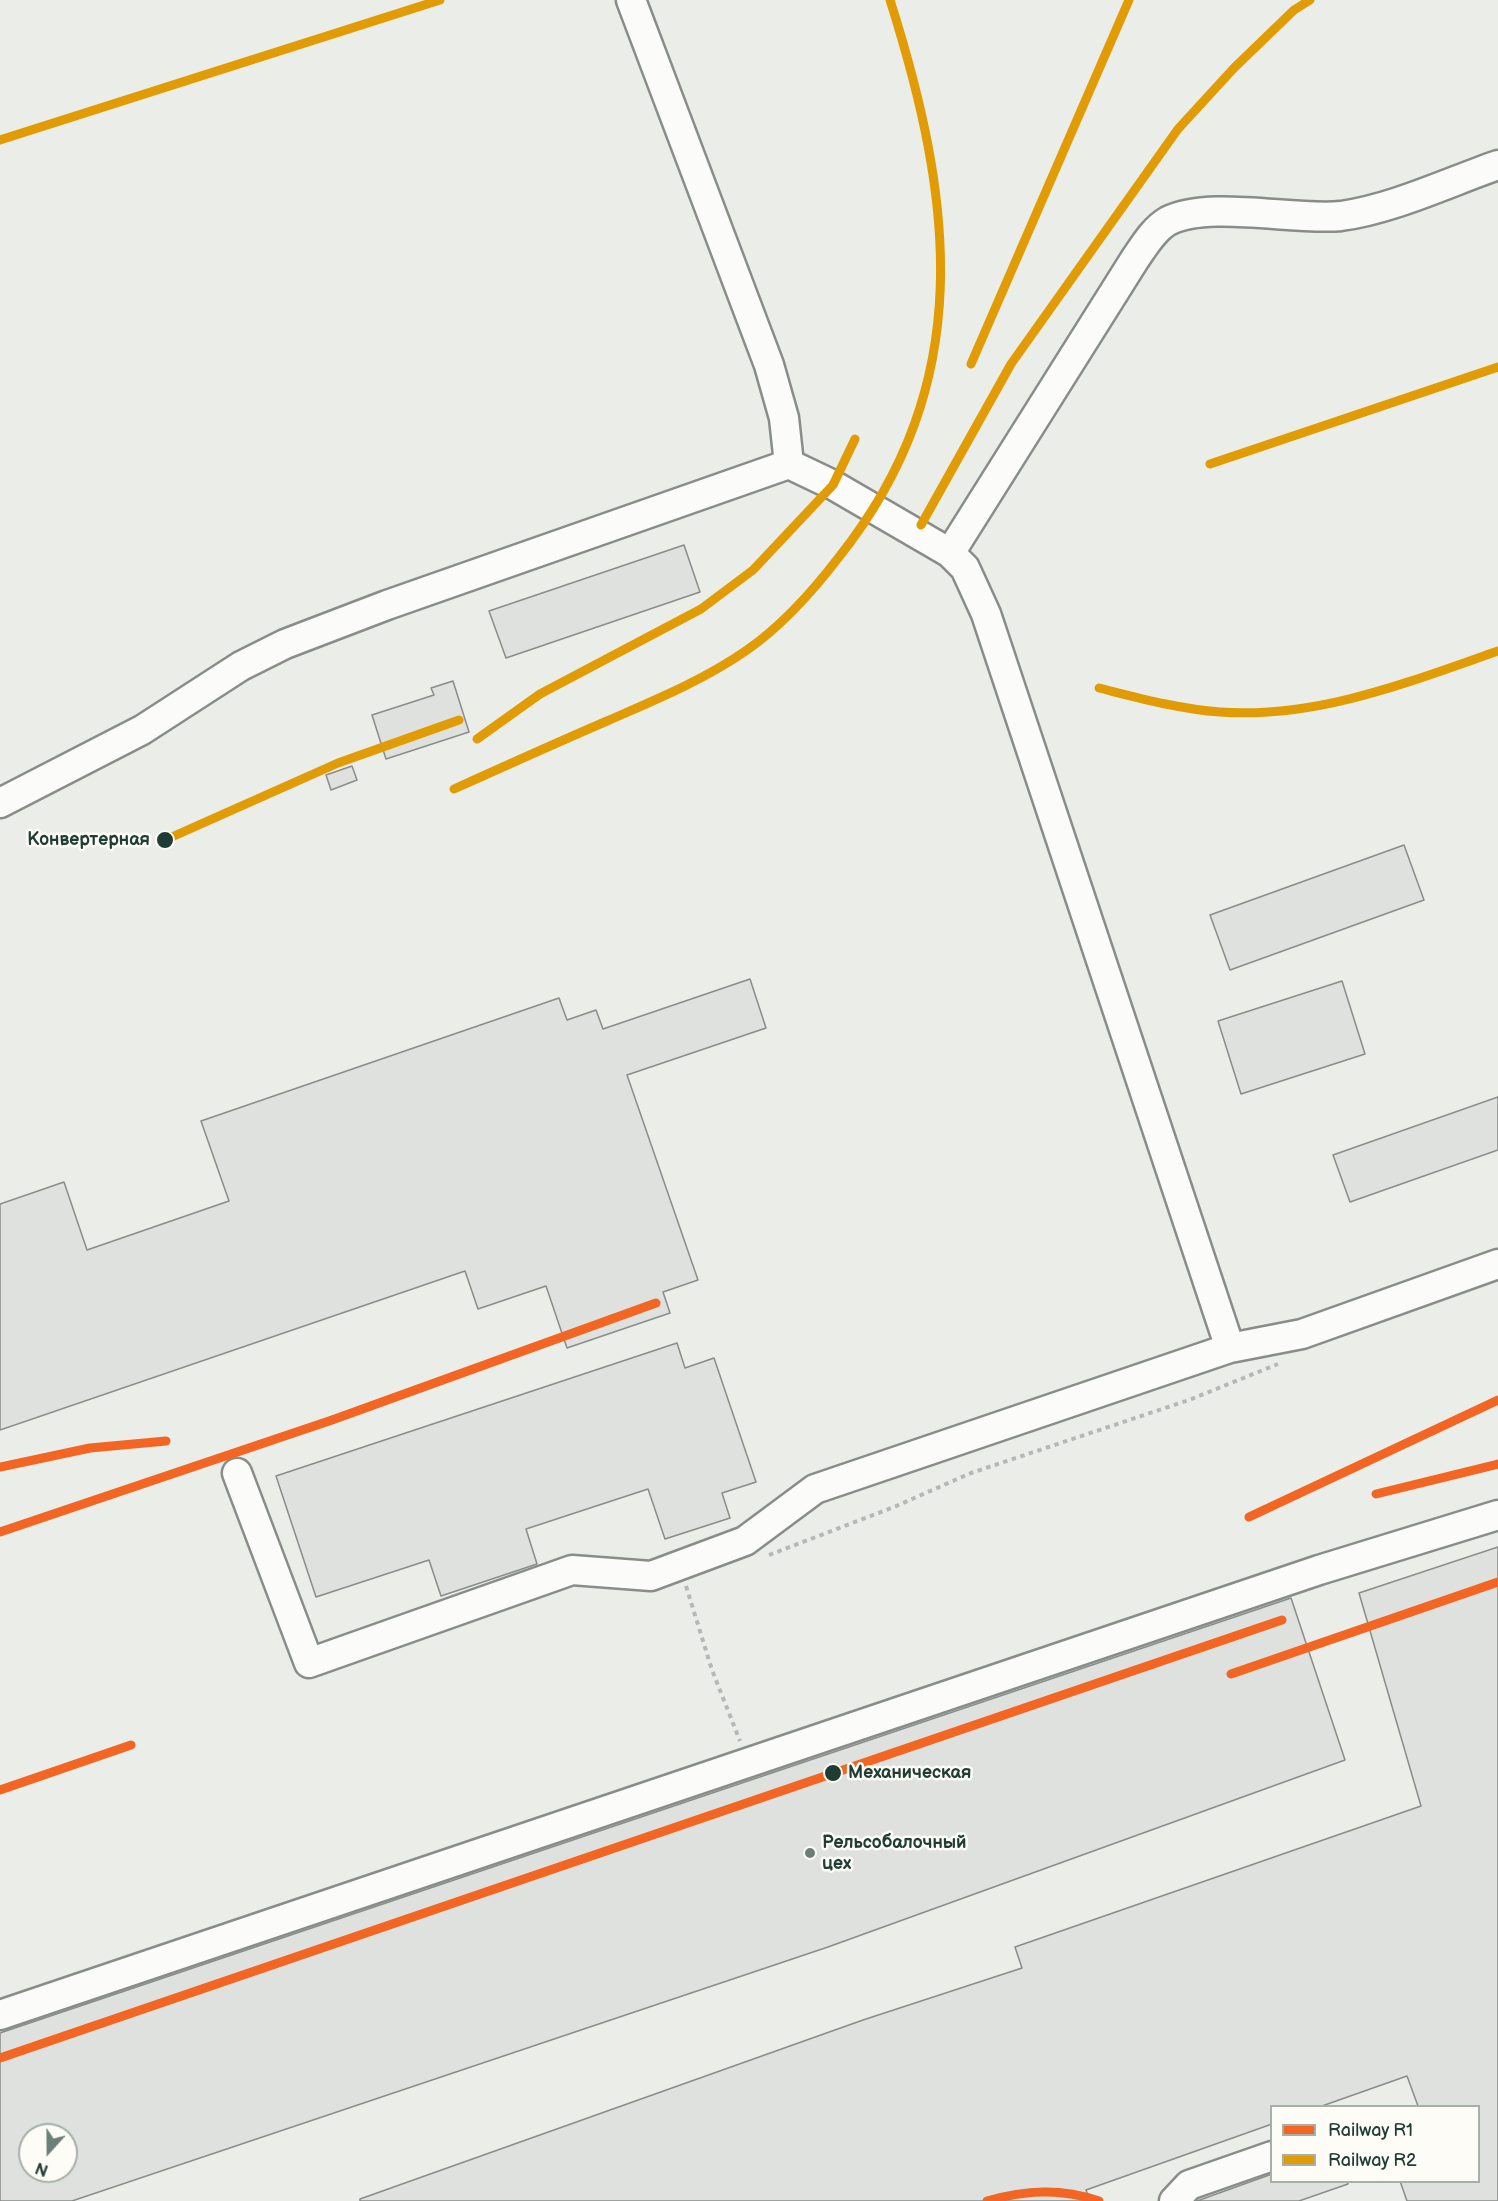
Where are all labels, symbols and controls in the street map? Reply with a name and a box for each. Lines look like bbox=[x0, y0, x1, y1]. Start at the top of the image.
place label: Конвертерная bbox=[27, 829, 150, 851]
marker: Конвертерная bbox=[155, 830, 175, 850]
place label: Механическая bbox=[848, 1762, 971, 1784]
marker: Механическая bbox=[823, 1763, 843, 1783]
place label: Рельсобалочный цех bbox=[822, 1832, 967, 1874]
marker: Рельсобалочный цех bbox=[803, 1846, 817, 1860]
legend bbox=[1270, 2105, 1480, 2183]
text: Railway R1 bbox=[1328, 2120, 1413, 2141]
north arrow bbox=[18, 2123, 78, 2183]
text: Railway R2 bbox=[1328, 2150, 1417, 2171]
text: N bbox=[33, 2157, 51, 2179]

